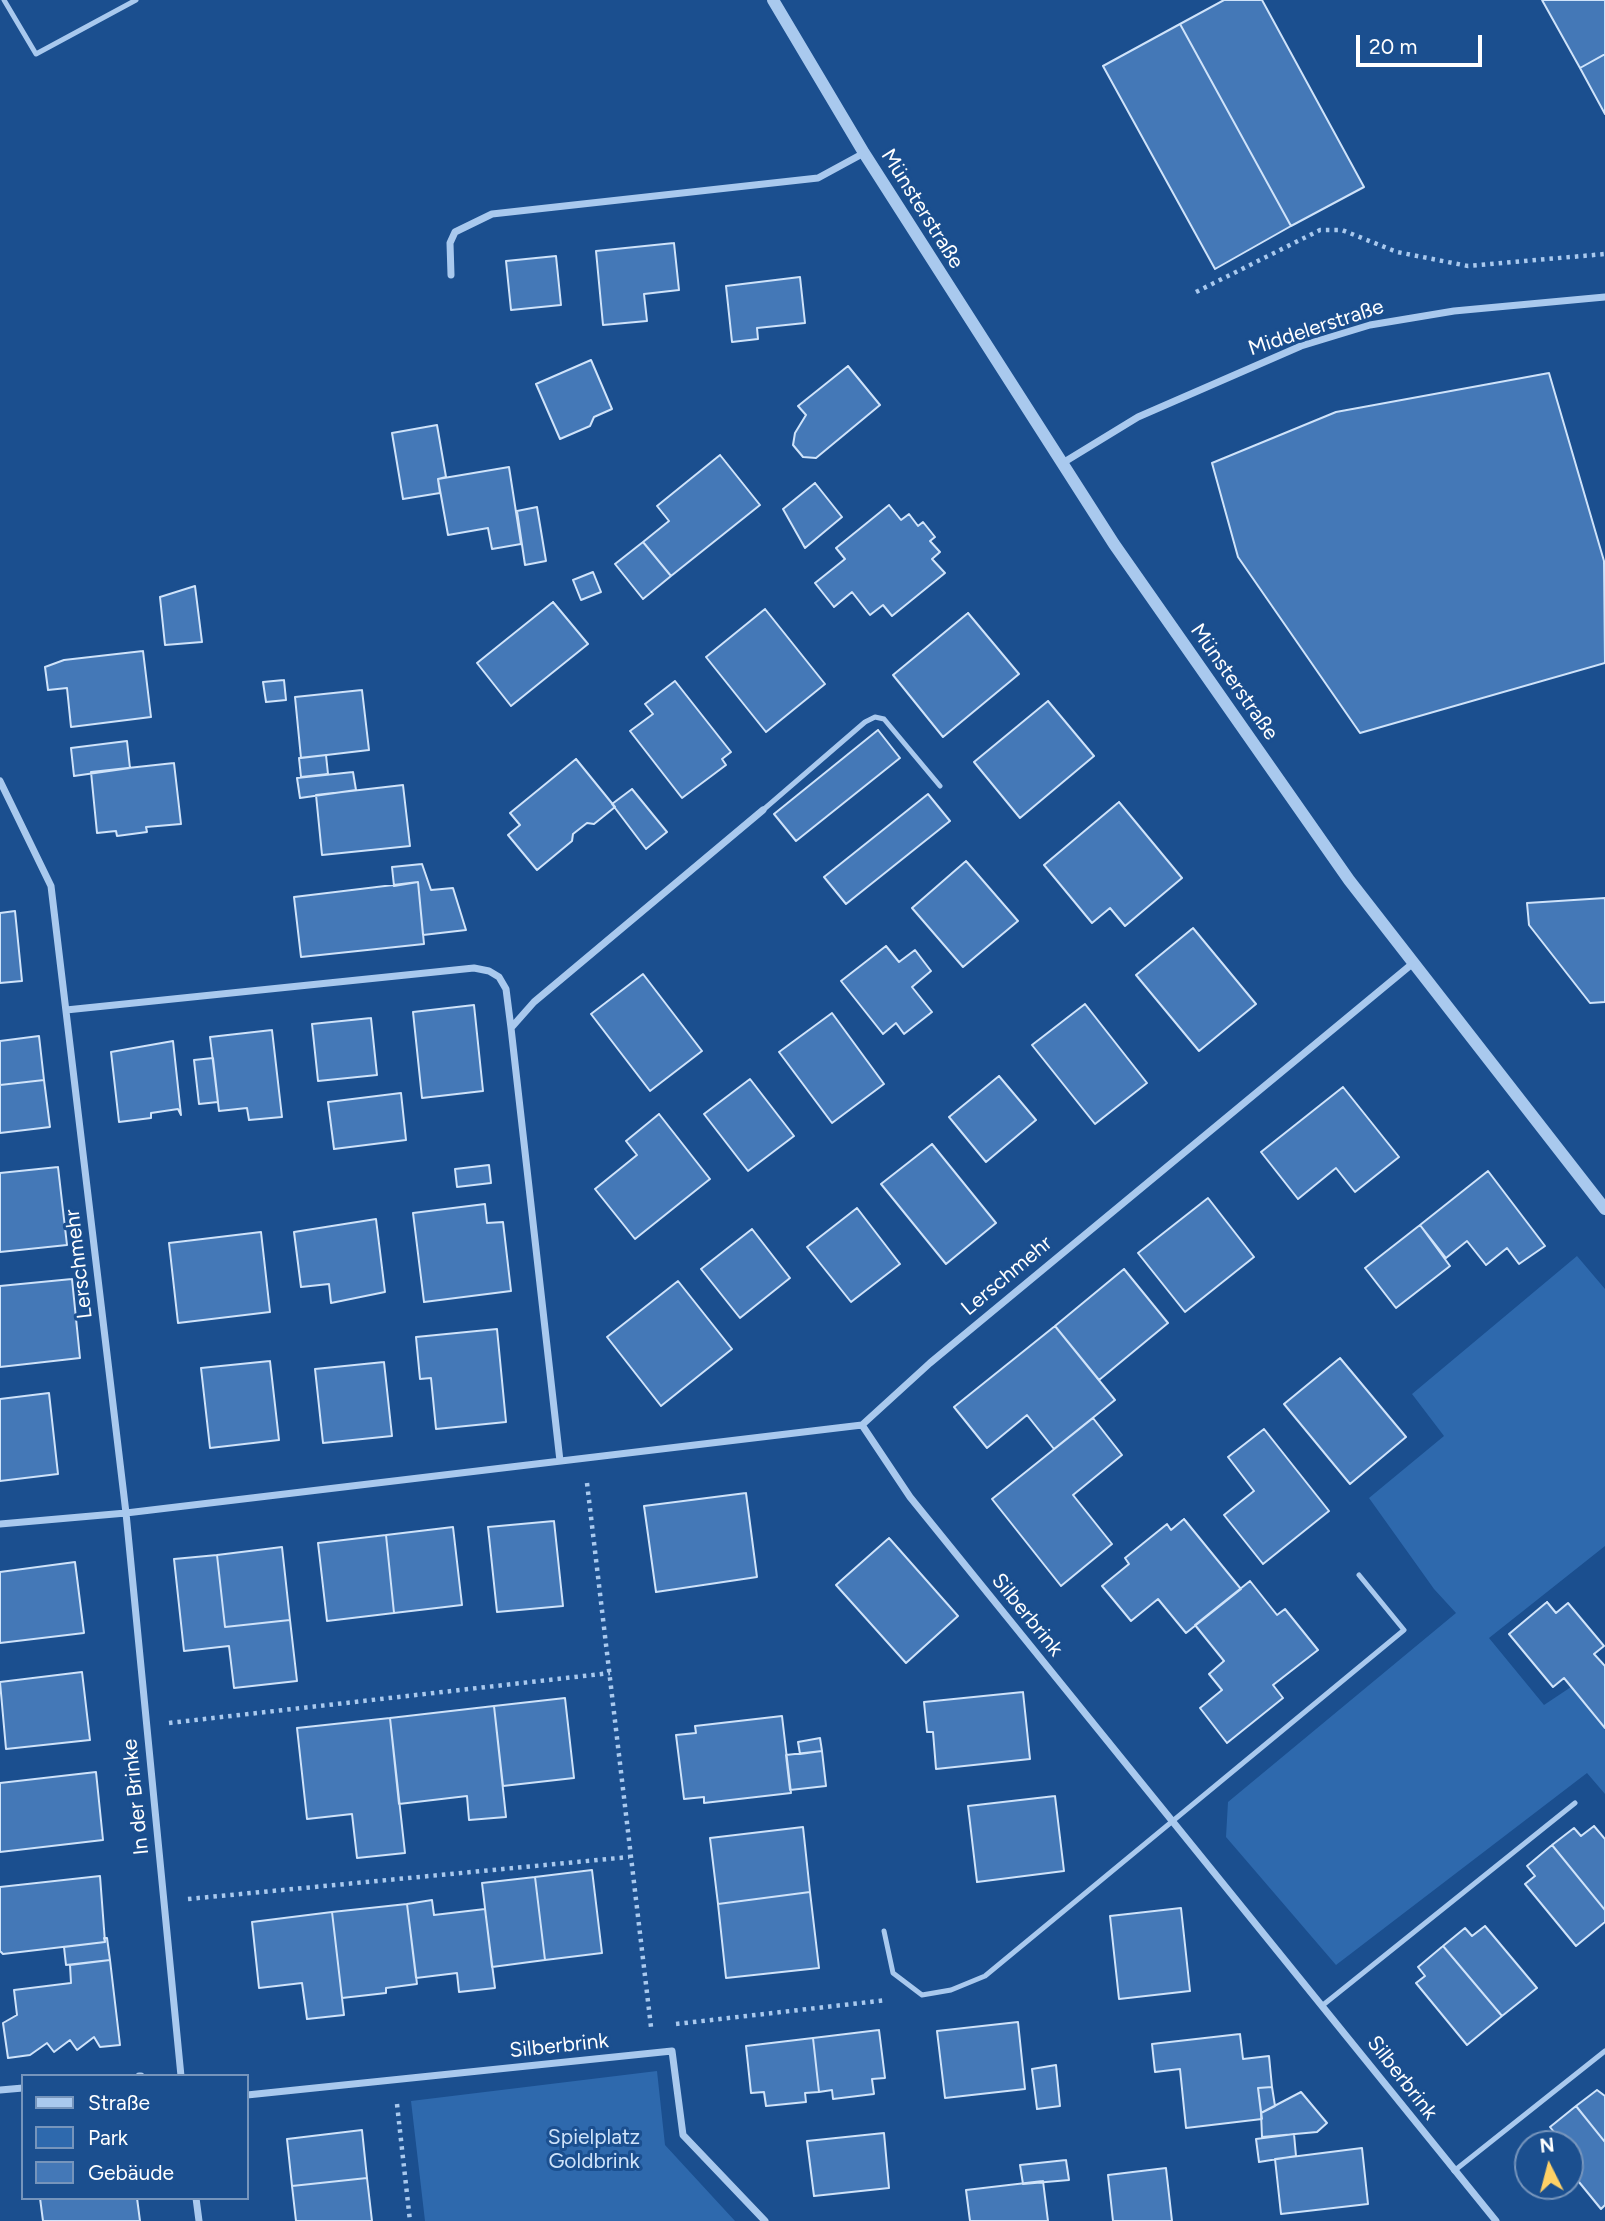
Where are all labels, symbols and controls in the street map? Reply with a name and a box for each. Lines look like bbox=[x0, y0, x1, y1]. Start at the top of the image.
scale bar bbox=[1360, 21, 1486, 65]
text: 20 m bbox=[1369, 34, 1417, 59]
street label: Münsterstraße bbox=[875, 145, 969, 273]
street label: Middelerstraße bbox=[1245, 294, 1387, 362]
street label: Münsterstraße bbox=[1185, 619, 1283, 745]
street label: Lerschmehr bbox=[60, 1208, 98, 1320]
street label: Lerschmehr bbox=[957, 1231, 1057, 1321]
street label: Silberbrink bbox=[986, 1568, 1068, 1662]
street label: In der Brinke bbox=[117, 1738, 155, 1856]
street label: Silberbrink bbox=[508, 2028, 610, 2064]
street label: Silberbrink bbox=[1361, 2031, 1443, 2125]
legend bbox=[21, 2074, 248, 2200]
text: Straße bbox=[88, 2090, 150, 2115]
text: Park bbox=[88, 2125, 128, 2150]
park label: Spielplatz Goldbrink bbox=[548, 2125, 640, 2175]
north arrow bbox=[1514, 2130, 1584, 2200]
text: N bbox=[1538, 2133, 1555, 2158]
text: Gebäude bbox=[88, 2160, 174, 2185]

